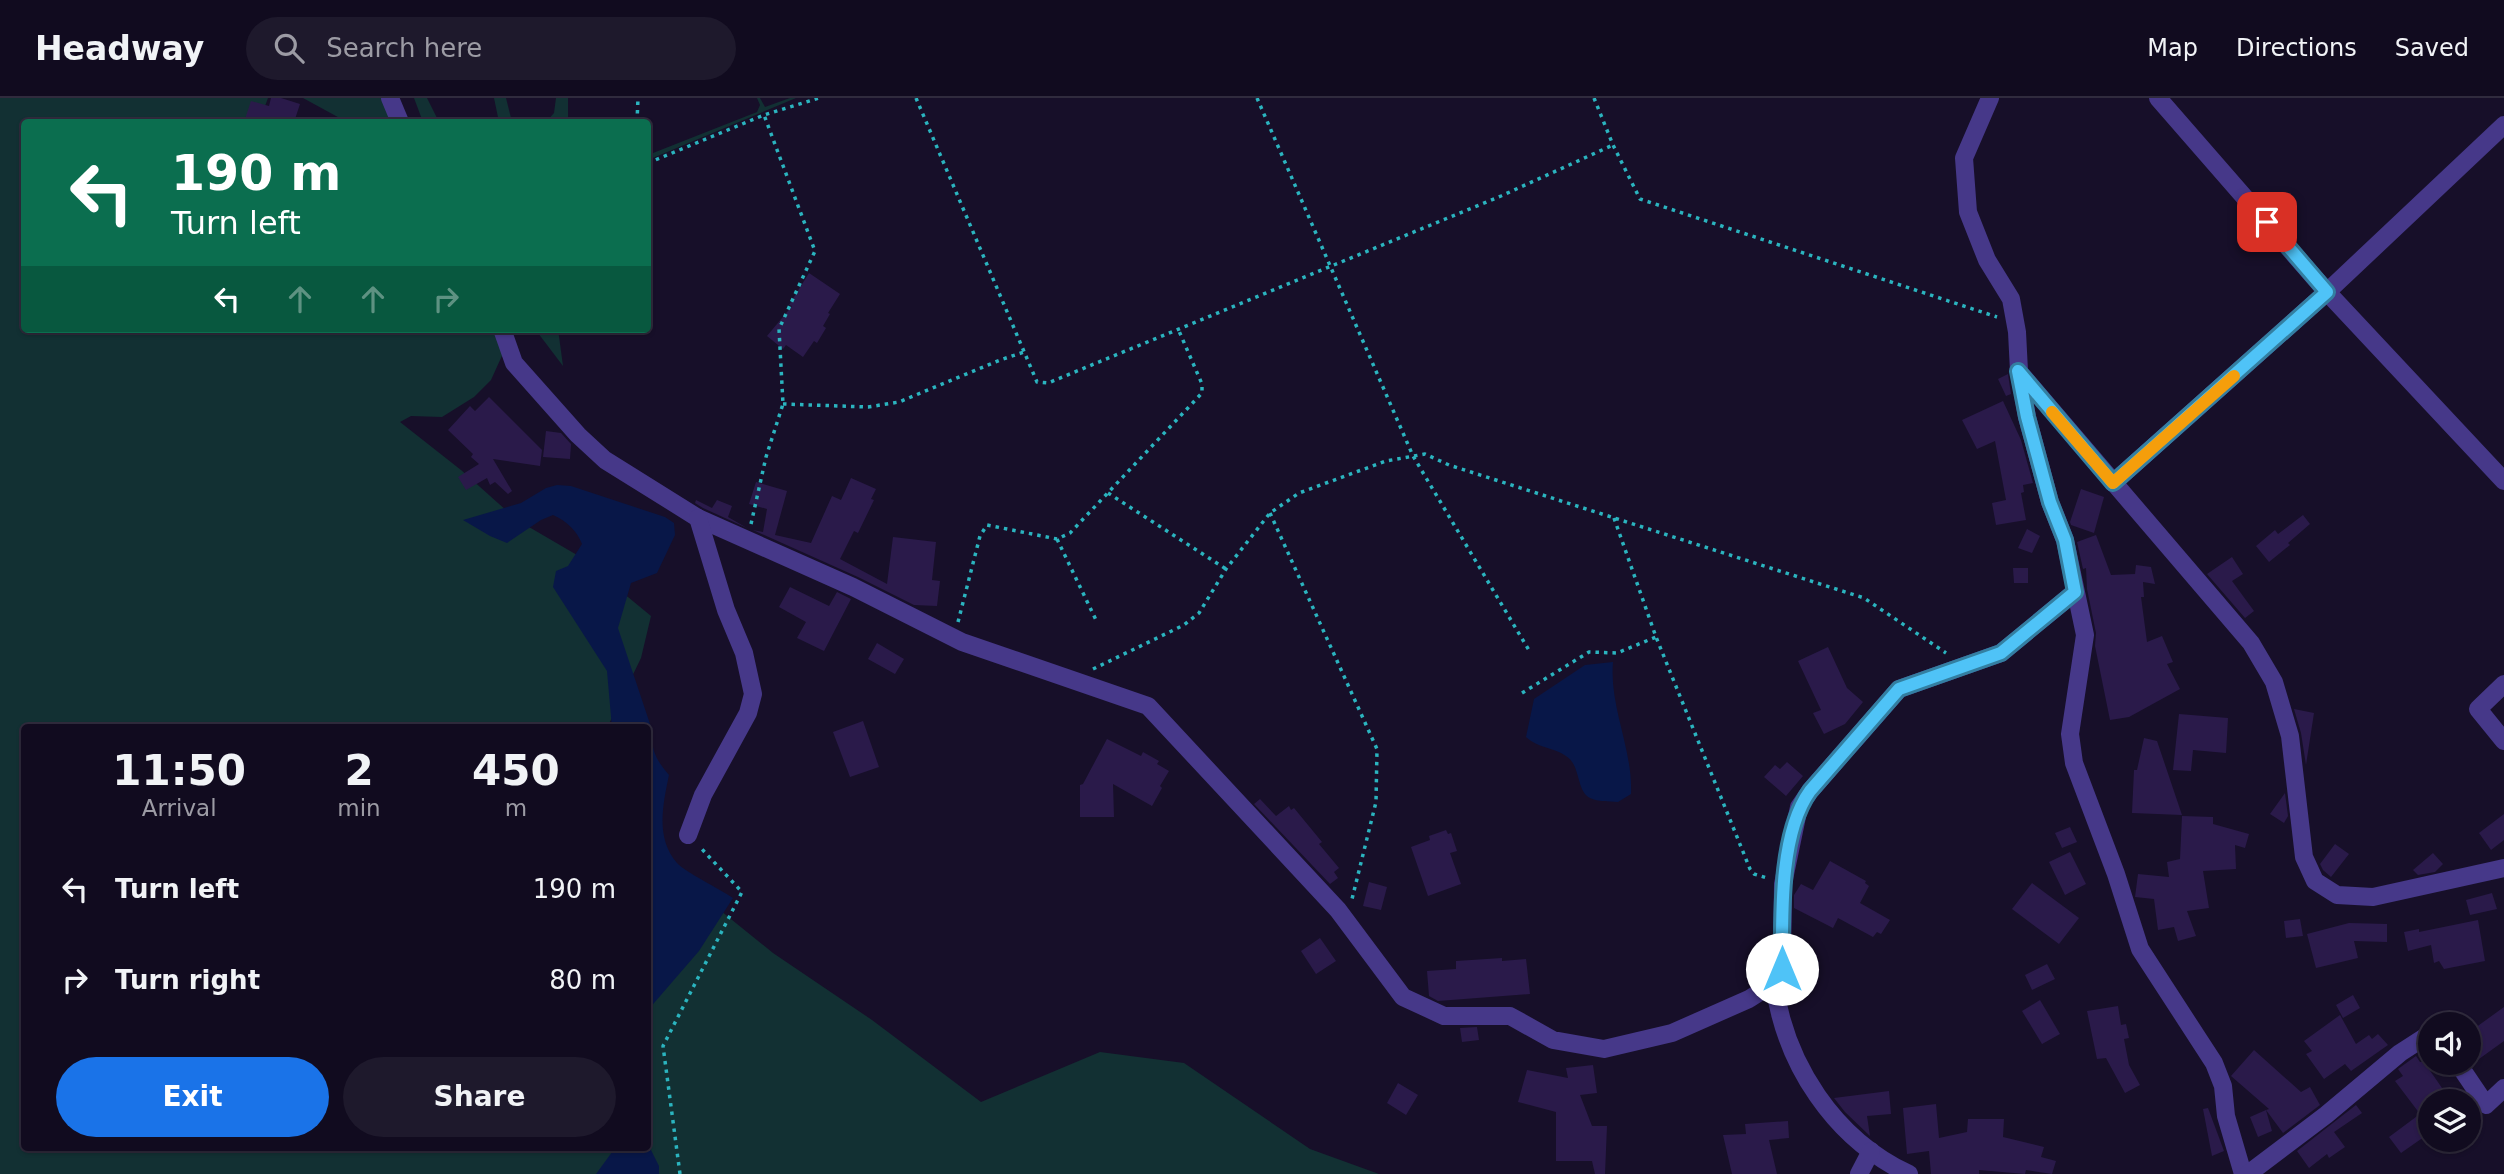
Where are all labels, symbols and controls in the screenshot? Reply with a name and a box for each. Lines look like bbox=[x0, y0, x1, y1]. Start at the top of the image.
search box bbox=[246, 17, 736, 80]
text: Headway bbox=[35, 29, 204, 68]
icon: search bbox=[270, 29, 308, 67]
text: Search here bbox=[326, 33, 482, 63]
text: Map bbox=[2147, 34, 2198, 62]
text: Directions bbox=[2236, 34, 2357, 62]
text: Saved bbox=[2395, 34, 2469, 62]
text: 190 m bbox=[171, 145, 341, 202]
icon: left bbox=[56, 147, 147, 238]
pin bbox=[2237, 192, 2297, 252]
icon: arrive bbox=[2248, 203, 2286, 241]
text: Turn left bbox=[171, 204, 301, 242]
icon: left bbox=[208, 280, 246, 318]
icon: ahead bbox=[281, 280, 319, 318]
icon: ahead bbox=[354, 280, 392, 318]
icon: right bbox=[427, 280, 465, 318]
text: 11:50 bbox=[112, 746, 246, 795]
text: 2 bbox=[344, 746, 374, 795]
text: 450 bbox=[472, 746, 560, 795]
text: Arrival bbox=[142, 795, 217, 821]
text: min bbox=[337, 795, 381, 821]
text: m bbox=[505, 795, 527, 821]
icon: left bbox=[56, 870, 94, 908]
text: Turn left bbox=[115, 874, 239, 904]
text: 190 m bbox=[533, 874, 616, 904]
position arrow bbox=[1745, 932, 1819, 1006]
icon: right bbox=[56, 961, 94, 999]
text: Turn right bbox=[115, 965, 260, 995]
text: 80 m bbox=[549, 965, 616, 995]
map controls bbox=[2418, 1012, 2481, 1152]
button: sound bbox=[2418, 1012, 2481, 1075]
button: Exit bbox=[56, 1057, 329, 1137]
button: Share bbox=[343, 1057, 616, 1137]
button: layers bbox=[2418, 1089, 2481, 1152]

